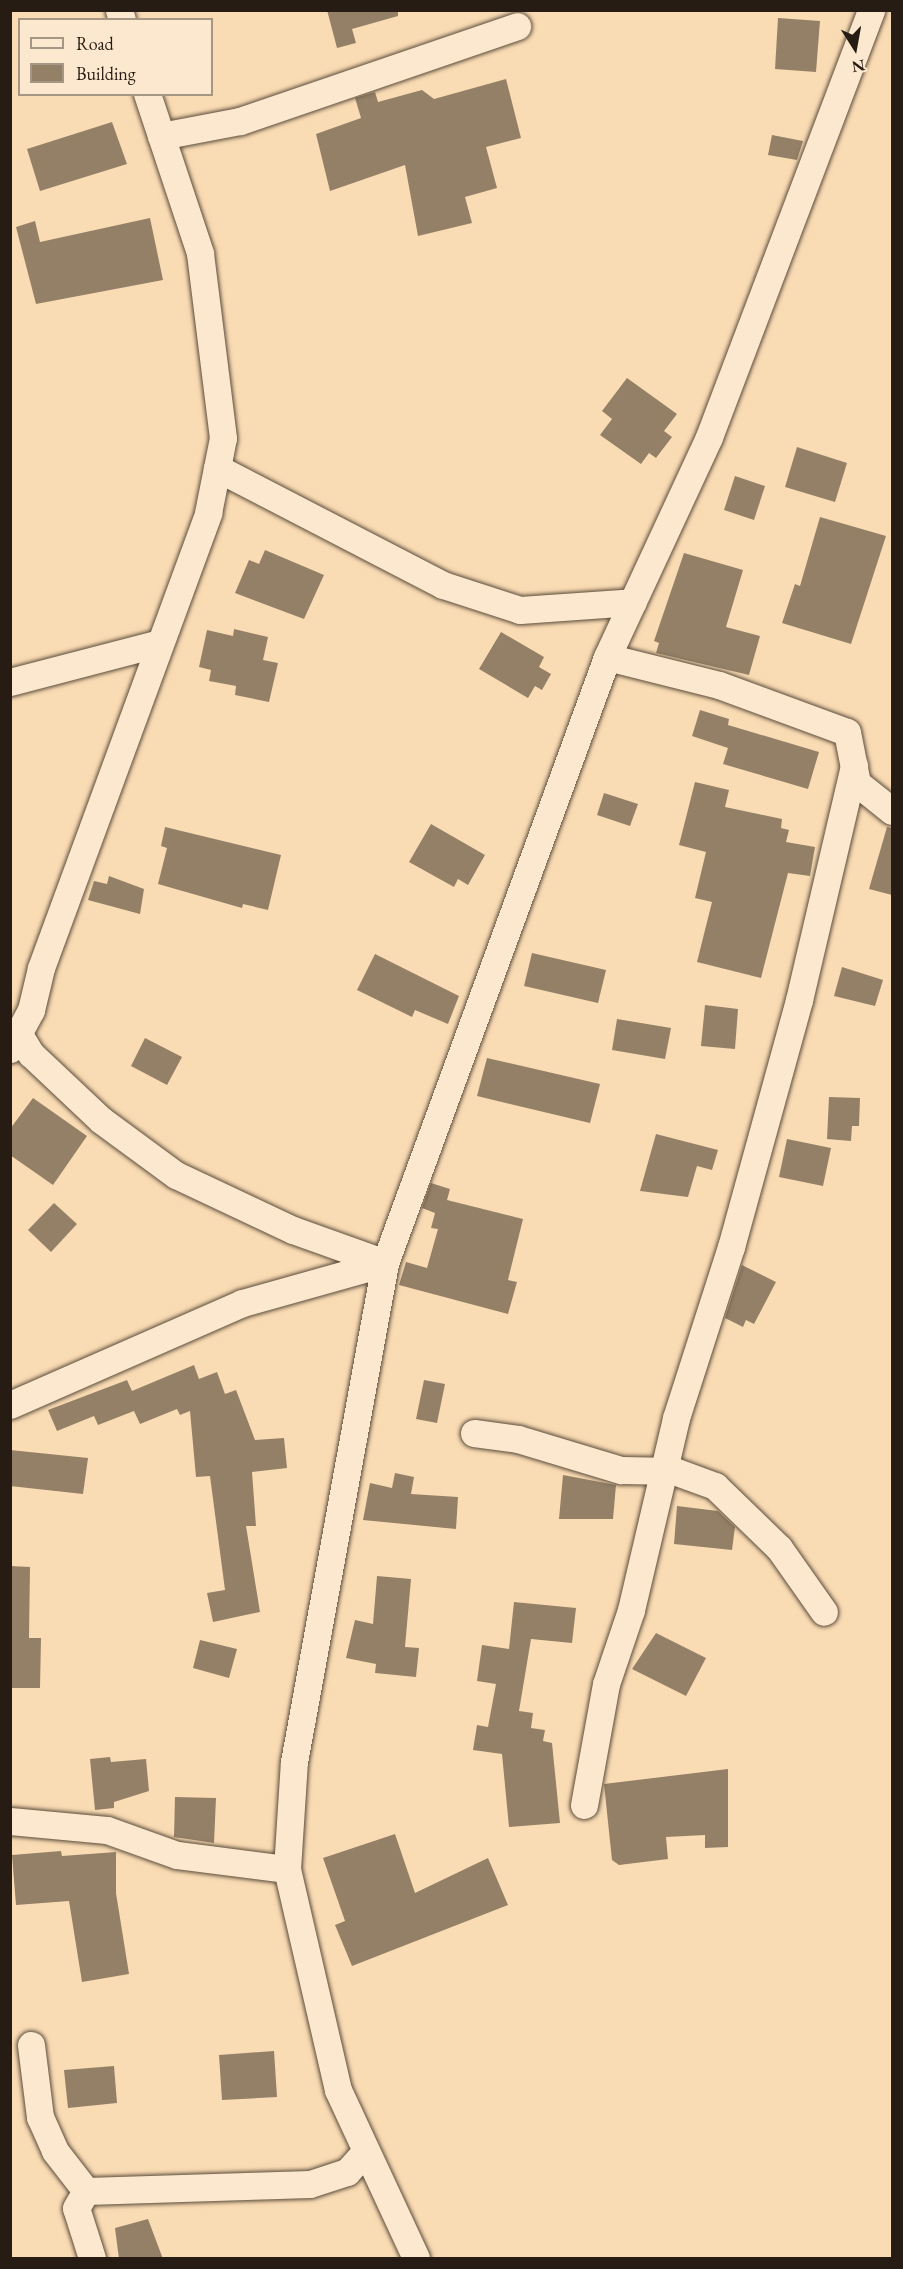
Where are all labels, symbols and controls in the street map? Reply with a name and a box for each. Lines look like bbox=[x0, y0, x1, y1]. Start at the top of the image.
legend bbox=[18, 18, 213, 96]
north arrow bbox=[825, 18, 885, 78]
text: Road bbox=[76, 32, 114, 55]
text: N bbox=[850, 55, 867, 78]
text: Building bbox=[76, 62, 136, 85]

